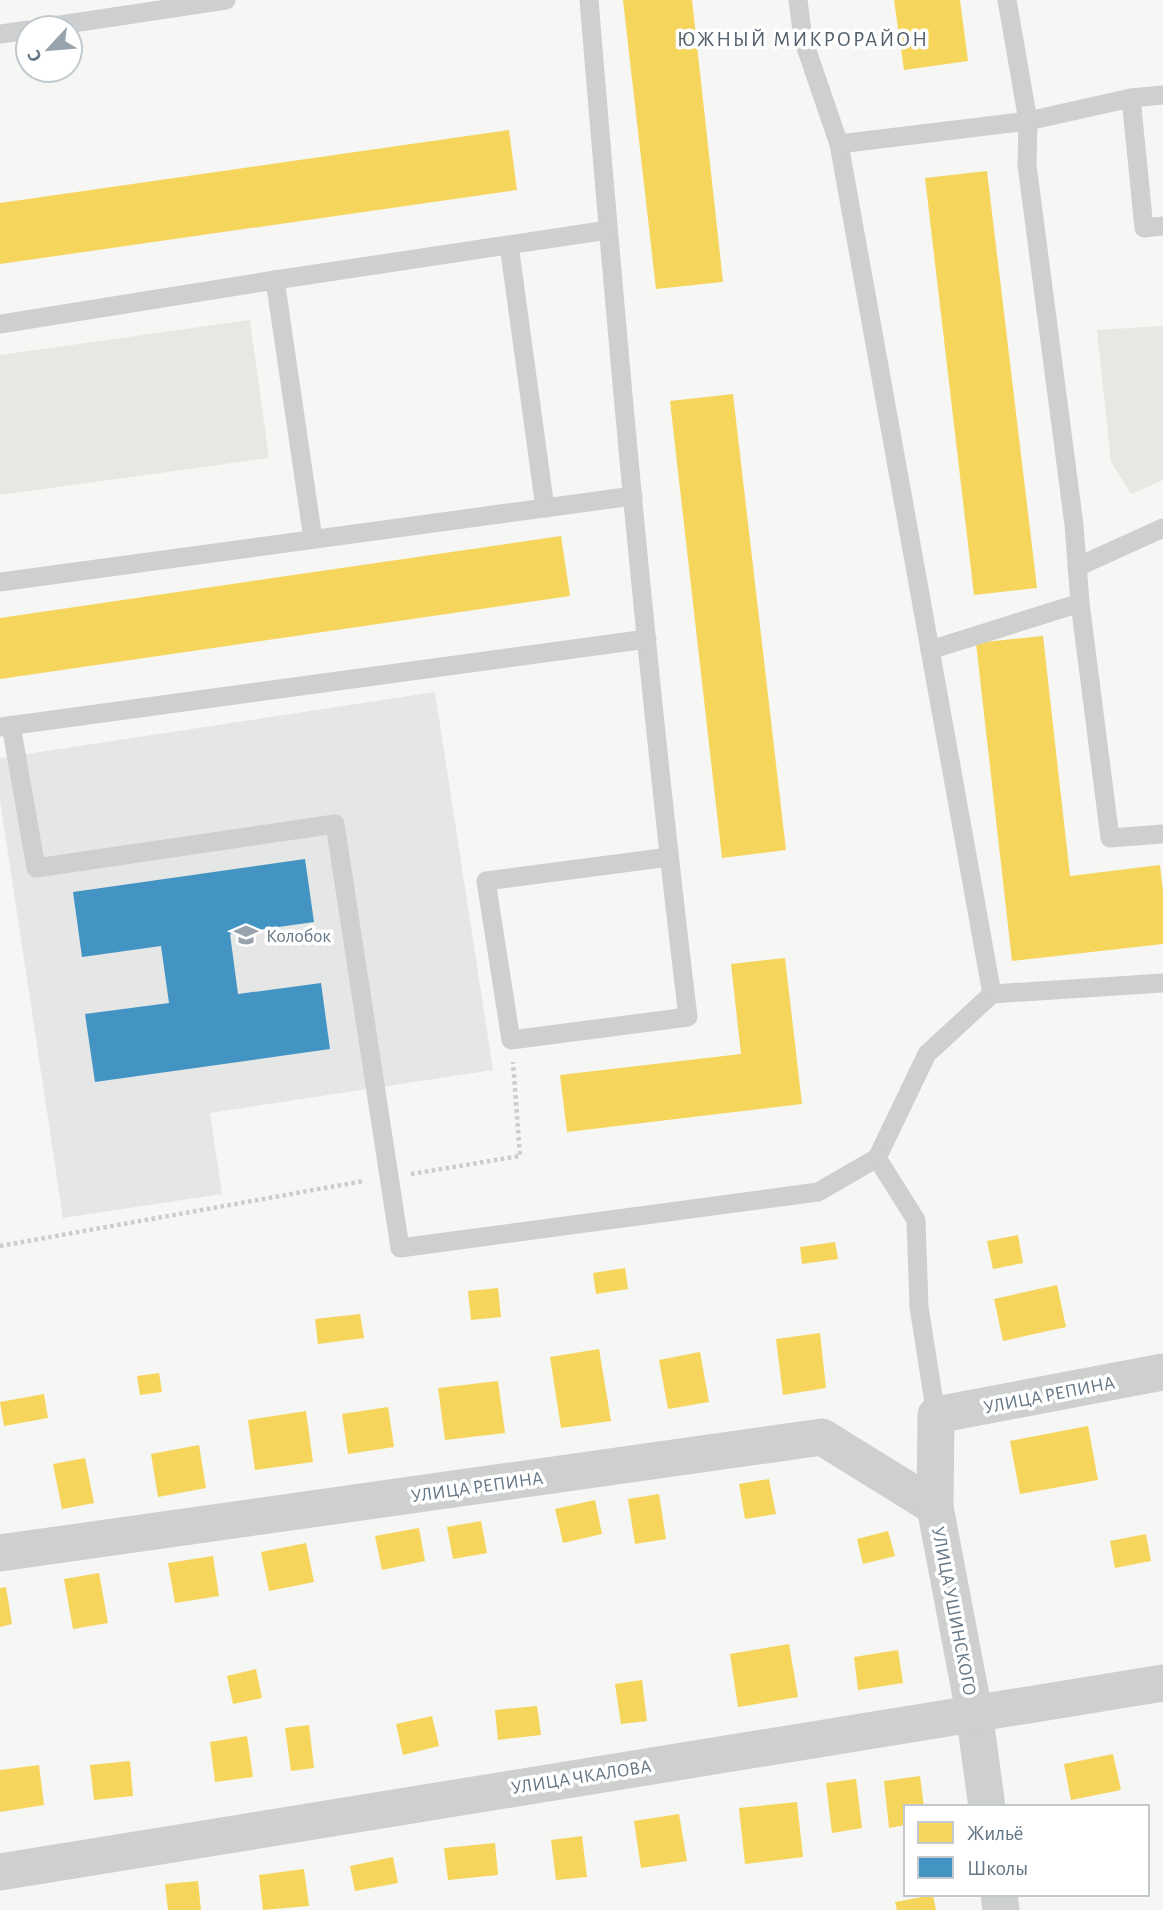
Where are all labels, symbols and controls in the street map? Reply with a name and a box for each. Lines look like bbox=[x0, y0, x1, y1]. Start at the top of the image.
north arrow bbox=[14, 14, 84, 84]
district label: ЮЖНЫЙ МИКРОРАЙОН bbox=[677, 28, 929, 50]
text: С bbox=[24, 47, 46, 65]
school or university icon: Колобок bbox=[232, 921, 260, 949]
place label: Колобок bbox=[266, 927, 331, 946]
street label: УЛИЦА РЕПИНА bbox=[982, 1373, 1116, 1418]
street label: УЛИЦА РЕПИНА bbox=[410, 1469, 544, 1506]
street label: УЛИЦА УШИНСКОГО bbox=[928, 1525, 979, 1697]
street label: УЛИЦА ЧКАЛОВА bbox=[510, 1757, 653, 1798]
legend bbox=[904, 1805, 1149, 1896]
text: Жильё bbox=[967, 1823, 1023, 1844]
text: Школы bbox=[967, 1858, 1028, 1879]

